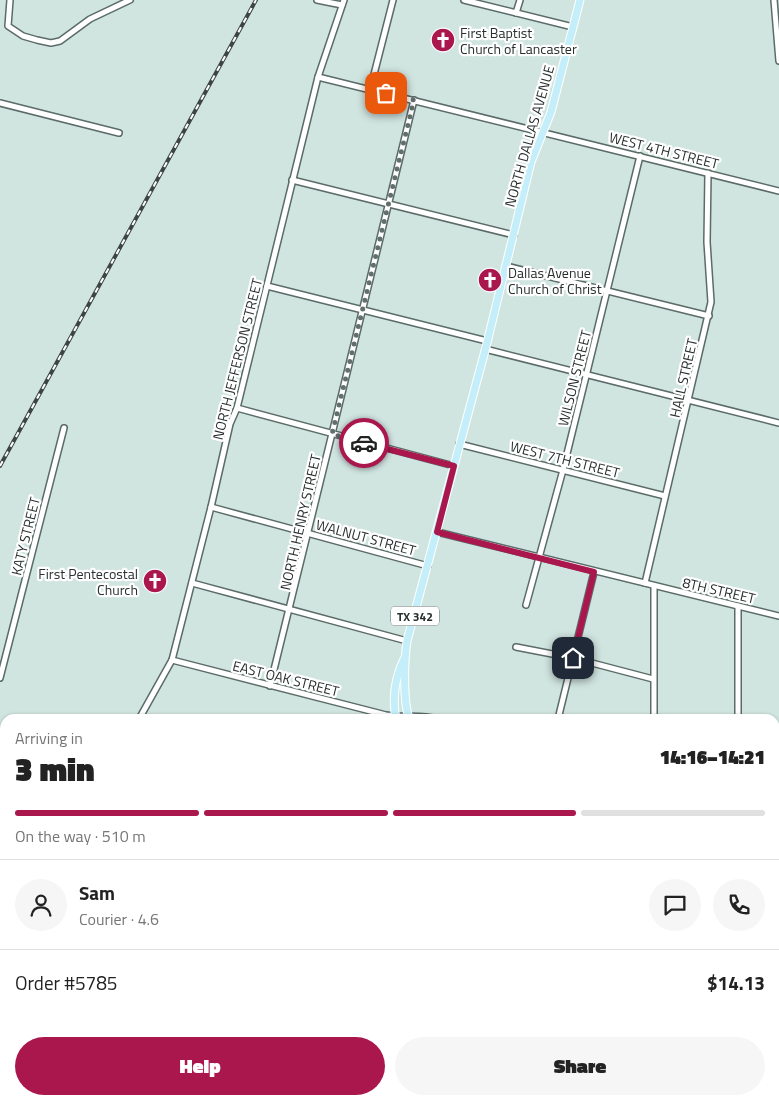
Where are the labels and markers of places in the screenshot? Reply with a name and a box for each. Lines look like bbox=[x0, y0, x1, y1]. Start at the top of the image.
place label: First Baptist Church of Lancaster bbox=[460, 22, 577, 59]
church icon: First Baptist Church of Lancaster bbox=[430, 27, 456, 53]
pin bbox=[365, 72, 407, 114]
place label: Dallas Avenue Church of Christ bbox=[508, 262, 602, 299]
church icon: Dallas Avenue Church of Christ bbox=[477, 267, 503, 293]
place label: First Pentecostal Church bbox=[38, 563, 138, 600]
church icon: First Pentecostal Church bbox=[142, 568, 168, 594]
pin bbox=[552, 637, 594, 679]

